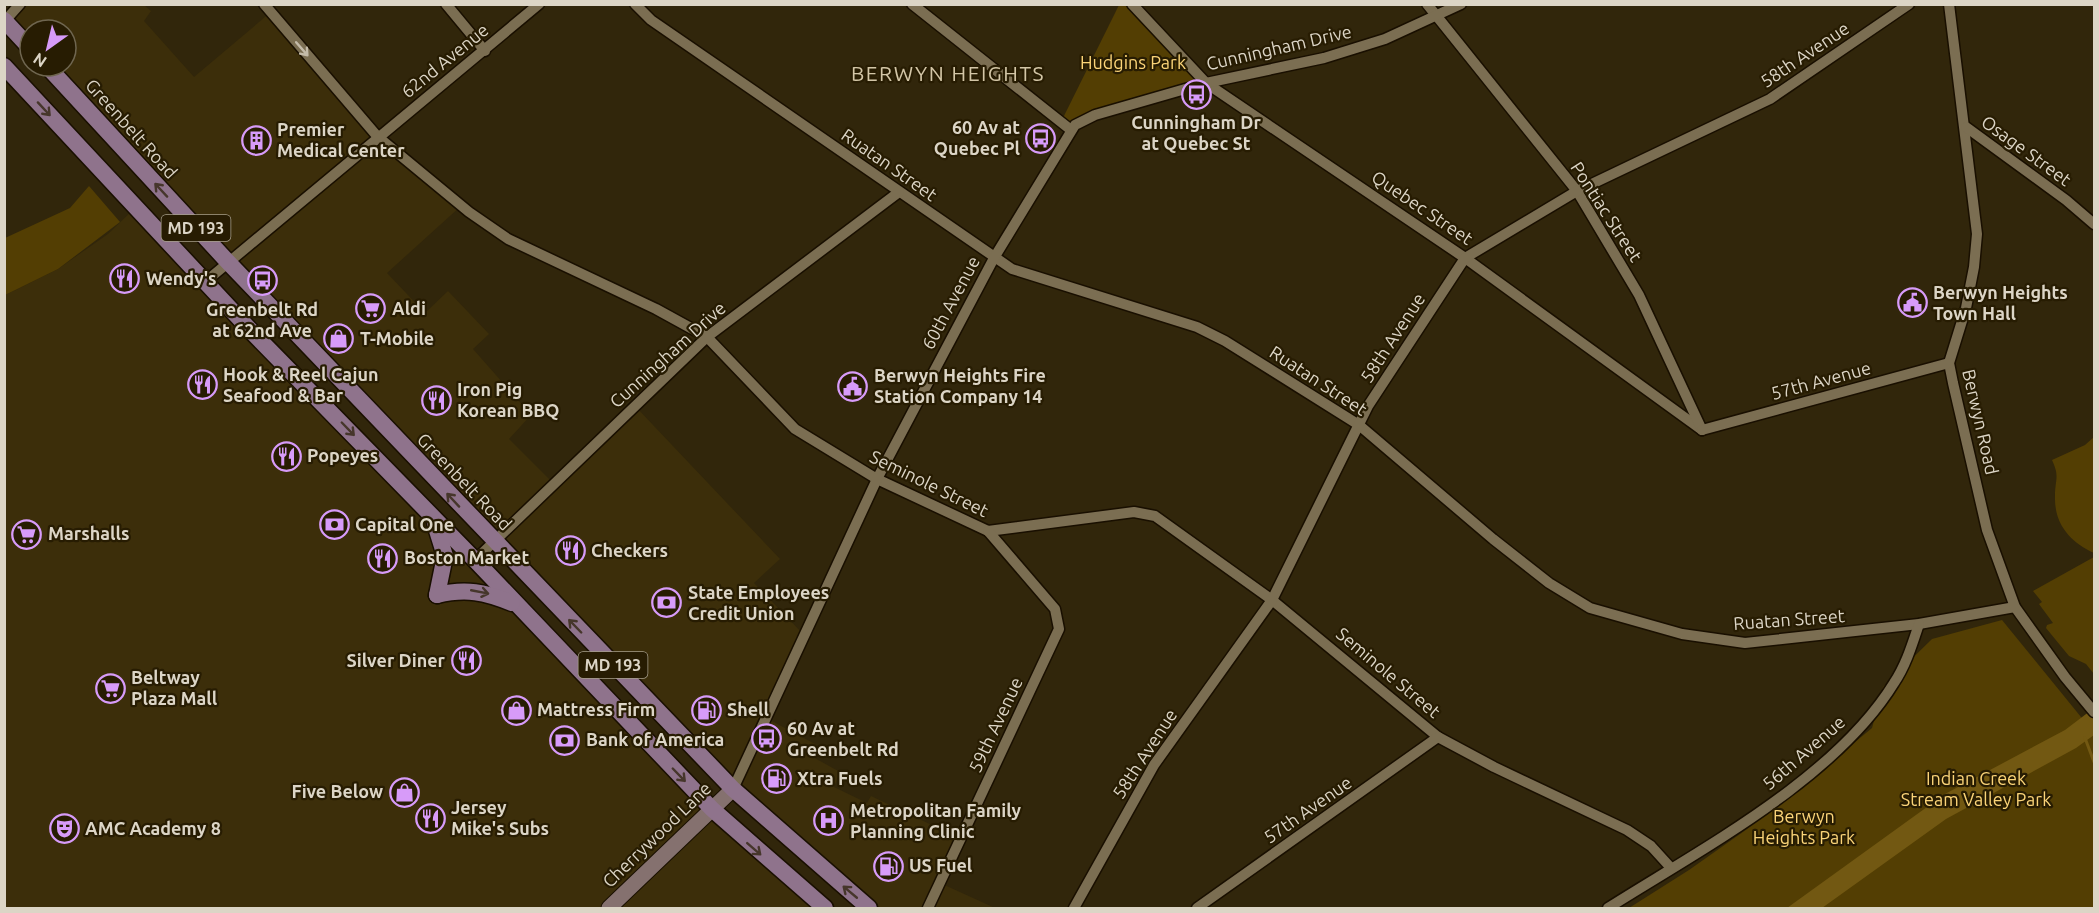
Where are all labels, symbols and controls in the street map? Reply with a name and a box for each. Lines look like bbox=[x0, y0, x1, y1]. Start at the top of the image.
street label: 58th Avenue bbox=[1756, 17, 1852, 91]
north arrow bbox=[18, 18, 78, 78]
street label: 62nd Avenue bbox=[397, 19, 492, 101]
street label: Cunningham Drive bbox=[1204, 21, 1353, 73]
one-way arrow bbox=[295, 41, 309, 56]
text: N bbox=[30, 50, 50, 71]
park label: Hudgins Park bbox=[1080, 52, 1186, 72]
district label: BERWYN HEIGHTS bbox=[851, 61, 1045, 85]
street label: Greenbelt Road bbox=[82, 75, 182, 182]
bus stop icon: Cunningham Dr at Quebec St bbox=[1180, 78, 1212, 110]
one-way arrow bbox=[37, 101, 52, 116]
street label: Osage Street bbox=[1978, 111, 2075, 189]
place label: Cunningham Dr at Quebec St bbox=[1131, 112, 1261, 153]
place label: 60 Av at Quebec Pl bbox=[934, 117, 1021, 158]
place label: Premier Medical Center bbox=[277, 119, 405, 160]
bus stop icon: 60 Av at Quebec Pl bbox=[1025, 122, 1057, 154]
building icon: Premier Medical Center bbox=[240, 124, 272, 156]
street label: Ruatan Street bbox=[838, 124, 941, 204]
street label: Pontiac Street bbox=[1567, 158, 1646, 265]
street label: Quebec Street bbox=[1368, 166, 1477, 249]
one-way arrow bbox=[154, 182, 168, 197]
road number: MD 193 bbox=[162, 215, 230, 241]
street label: 60th Avenue bbox=[917, 253, 983, 352]
restaurant icon: Wendy's bbox=[109, 263, 141, 295]
bus stop icon: Greenbelt Rd at 62nd Ave bbox=[246, 265, 278, 297]
place label: Wendy's bbox=[146, 268, 217, 288]
place label: Berwyn Heights Town Hall bbox=[1933, 282, 2068, 323]
public building icon: Berwyn Heights Town Hall bbox=[1896, 287, 1928, 319]
street label: 58th Avenue bbox=[1356, 289, 1428, 386]
supermarket icon: Aldi bbox=[355, 293, 387, 325]
street label: Cunningham Drive bbox=[605, 297, 729, 411]
place label: Aldi bbox=[392, 298, 426, 318]
place label: Greenbelt Rd at 62nd Ave bbox=[206, 299, 318, 340]
shop icon: T-Mobile bbox=[323, 323, 355, 355]
place label: T-Mobile bbox=[360, 328, 434, 348]
street label: Ruatan Street bbox=[1266, 341, 1371, 419]
street label: 57th Avenue bbox=[1769, 357, 1873, 403]
place label: Hook & Reel Cajun Seafood & Bar bbox=[223, 364, 379, 405]
place label: Berwyn Heights Fire Station Company 14 bbox=[874, 365, 1046, 406]
street label: Berwyn Road bbox=[1959, 367, 2003, 476]
restaurant icon: Hook & Reel Cajun Seafood & Bar bbox=[186, 369, 218, 401]
public building icon: Berwyn Heights Fire Station Company 14 bbox=[837, 370, 869, 402]
place label: Iron Pig Korean BBQ bbox=[457, 379, 559, 420]
restaurant icon: Iron Pig Korean BBQ bbox=[420, 384, 452, 416]
one-way arrow bbox=[341, 422, 355, 437]
street label: Greenbelt Road bbox=[413, 429, 516, 534]
restaurant icon: Popeyes bbox=[270, 440, 302, 472]
place label: Popeyes bbox=[307, 445, 378, 465]
street label: Seminole Street bbox=[867, 446, 992, 520]
one-way arrow bbox=[446, 492, 460, 507]
bank icon: Capital One bbox=[318, 509, 350, 541]
place label: Capital One bbox=[355, 514, 454, 534]
supermarket icon: Marshalls bbox=[11, 518, 43, 550]
place label: Marshalls bbox=[48, 523, 129, 543]
restaurant icon: Checkers bbox=[554, 535, 586, 567]
place label: Checkers bbox=[591, 540, 668, 560]
restaurant icon: Boston Market bbox=[367, 542, 399, 574]
place label: Boston Market bbox=[404, 547, 529, 567]
place label: State Employees Credit Union bbox=[688, 582, 829, 623]
one-way arrow bbox=[470, 587, 489, 598]
bank icon: State Employees Credit Union bbox=[651, 587, 683, 619]
street label: Ruatan Street bbox=[1733, 605, 1845, 633]
one-way arrow bbox=[568, 619, 583, 634]
street label: Seminole Street bbox=[1333, 623, 1445, 721]
restaurant icon: Silver Diner bbox=[450, 645, 482, 677]
place label: Silver Diner bbox=[347, 650, 446, 670]
road number: MD 193 bbox=[578, 652, 648, 678]
place label: Beltway Plaza Mall bbox=[131, 667, 218, 708]
supermarket icon: Beltway Plaza Mall bbox=[94, 672, 126, 704]
street label: 59th Avenue bbox=[964, 674, 1026, 775]
shop icon: Mattress Firm bbox=[500, 694, 532, 726]
fuel station icon: Shell bbox=[690, 694, 722, 726]
place label: Mattress Firm bbox=[537, 699, 655, 719]
place label: Shell bbox=[727, 699, 770, 719]
street label: 58th Avenue bbox=[1108, 705, 1180, 802]
street label: 56th Avenue bbox=[1758, 711, 1849, 793]
place label: 60 Av at Greenbelt Rd bbox=[787, 718, 899, 759]
bus stop icon: 60 Av at Greenbelt Rd bbox=[750, 723, 782, 755]
bank icon: Bank of America bbox=[549, 724, 581, 756]
place label: Bank of America bbox=[586, 729, 724, 749]
fuel station icon: Xtra Fuels bbox=[760, 763, 792, 795]
one-way arrow bbox=[671, 768, 686, 783]
place label: Xtra Fuels bbox=[797, 768, 883, 788]
park label: Indian Creek Stream Valley Park bbox=[1901, 768, 2051, 809]
street label: 57th Avenue bbox=[1260, 772, 1355, 847]
shop icon: Five Below bbox=[388, 776, 420, 808]
street label: Cherrywood Lane bbox=[598, 778, 715, 891]
place label: Five Below bbox=[292, 781, 383, 801]
place label: Jersey Mike's Subs bbox=[451, 797, 549, 838]
place label: Metropolitan Family Planning Clinic bbox=[850, 800, 1022, 841]
restaurant icon: Jersey Mike's Subs bbox=[414, 802, 446, 834]
hospital icon: Metropolitan Family Planning Clinic bbox=[813, 805, 845, 837]
park label: Berwyn Heights Park bbox=[1753, 806, 1855, 847]
theatre icon: AMC Academy 8 bbox=[48, 813, 80, 845]
place label: AMC Academy 8 bbox=[85, 818, 221, 838]
one-way arrow bbox=[747, 842, 762, 856]
fuel station icon: US Fuel bbox=[872, 850, 904, 882]
place label: US Fuel bbox=[909, 855, 973, 875]
one-way arrow bbox=[842, 886, 858, 899]

